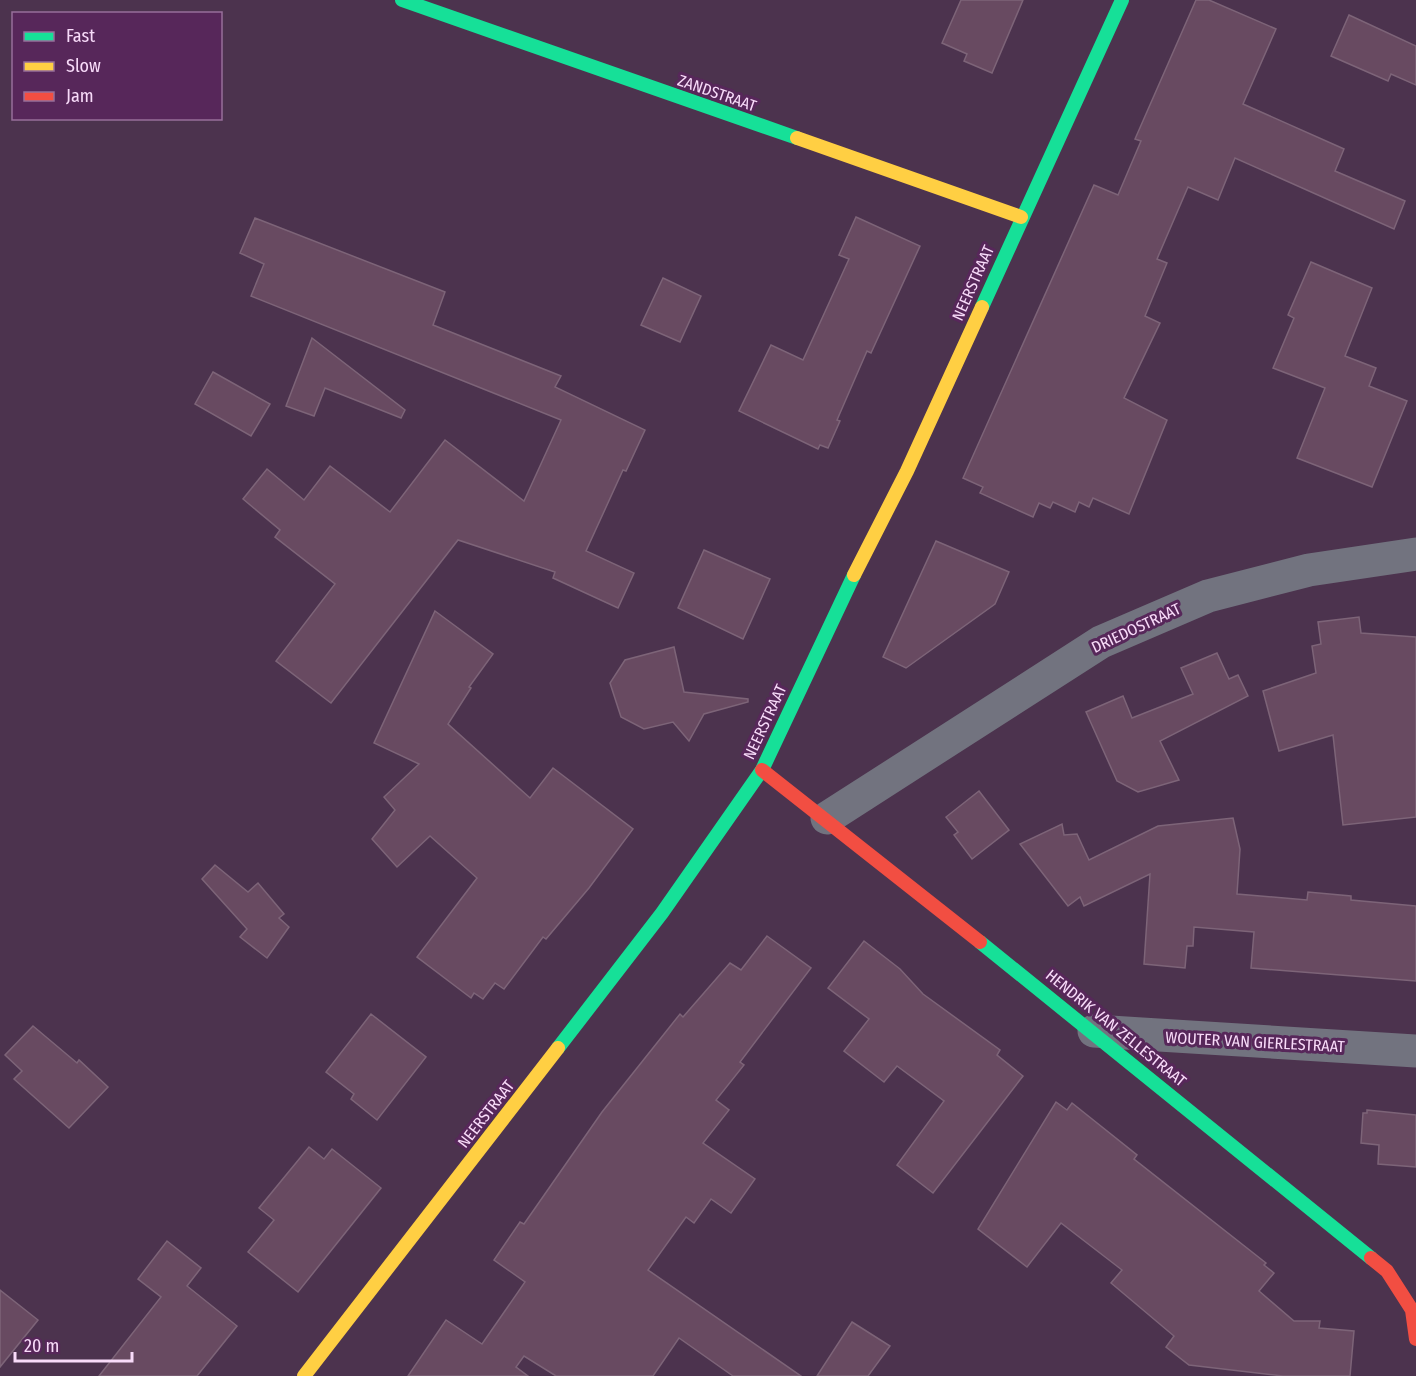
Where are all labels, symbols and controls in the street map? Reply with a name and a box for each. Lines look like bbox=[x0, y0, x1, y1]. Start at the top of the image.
legend bbox=[12, 12, 222, 120]
text: Fast bbox=[66, 25, 95, 47]
text: Slow bbox=[66, 55, 101, 77]
street label: ZANDSTRAAT bbox=[675, 71, 759, 116]
text: Jam bbox=[66, 85, 94, 107]
street label: NEERSTRAAT bbox=[948, 242, 998, 324]
street label: DRIEDOSTRAAT bbox=[1088, 599, 1184, 657]
street label: NEERSTRAAT bbox=[739, 681, 791, 762]
street label: HENDRIK VAN ZELLESTRAAT bbox=[1042, 966, 1190, 1091]
street label: WOUTER VAN GIERLESTRAAT bbox=[1165, 1028, 1346, 1056]
street label: NEERSTRAAT bbox=[454, 1076, 519, 1152]
scale bar bbox=[15, 1325, 132, 1363]
text: 20 m bbox=[24, 1335, 59, 1357]

